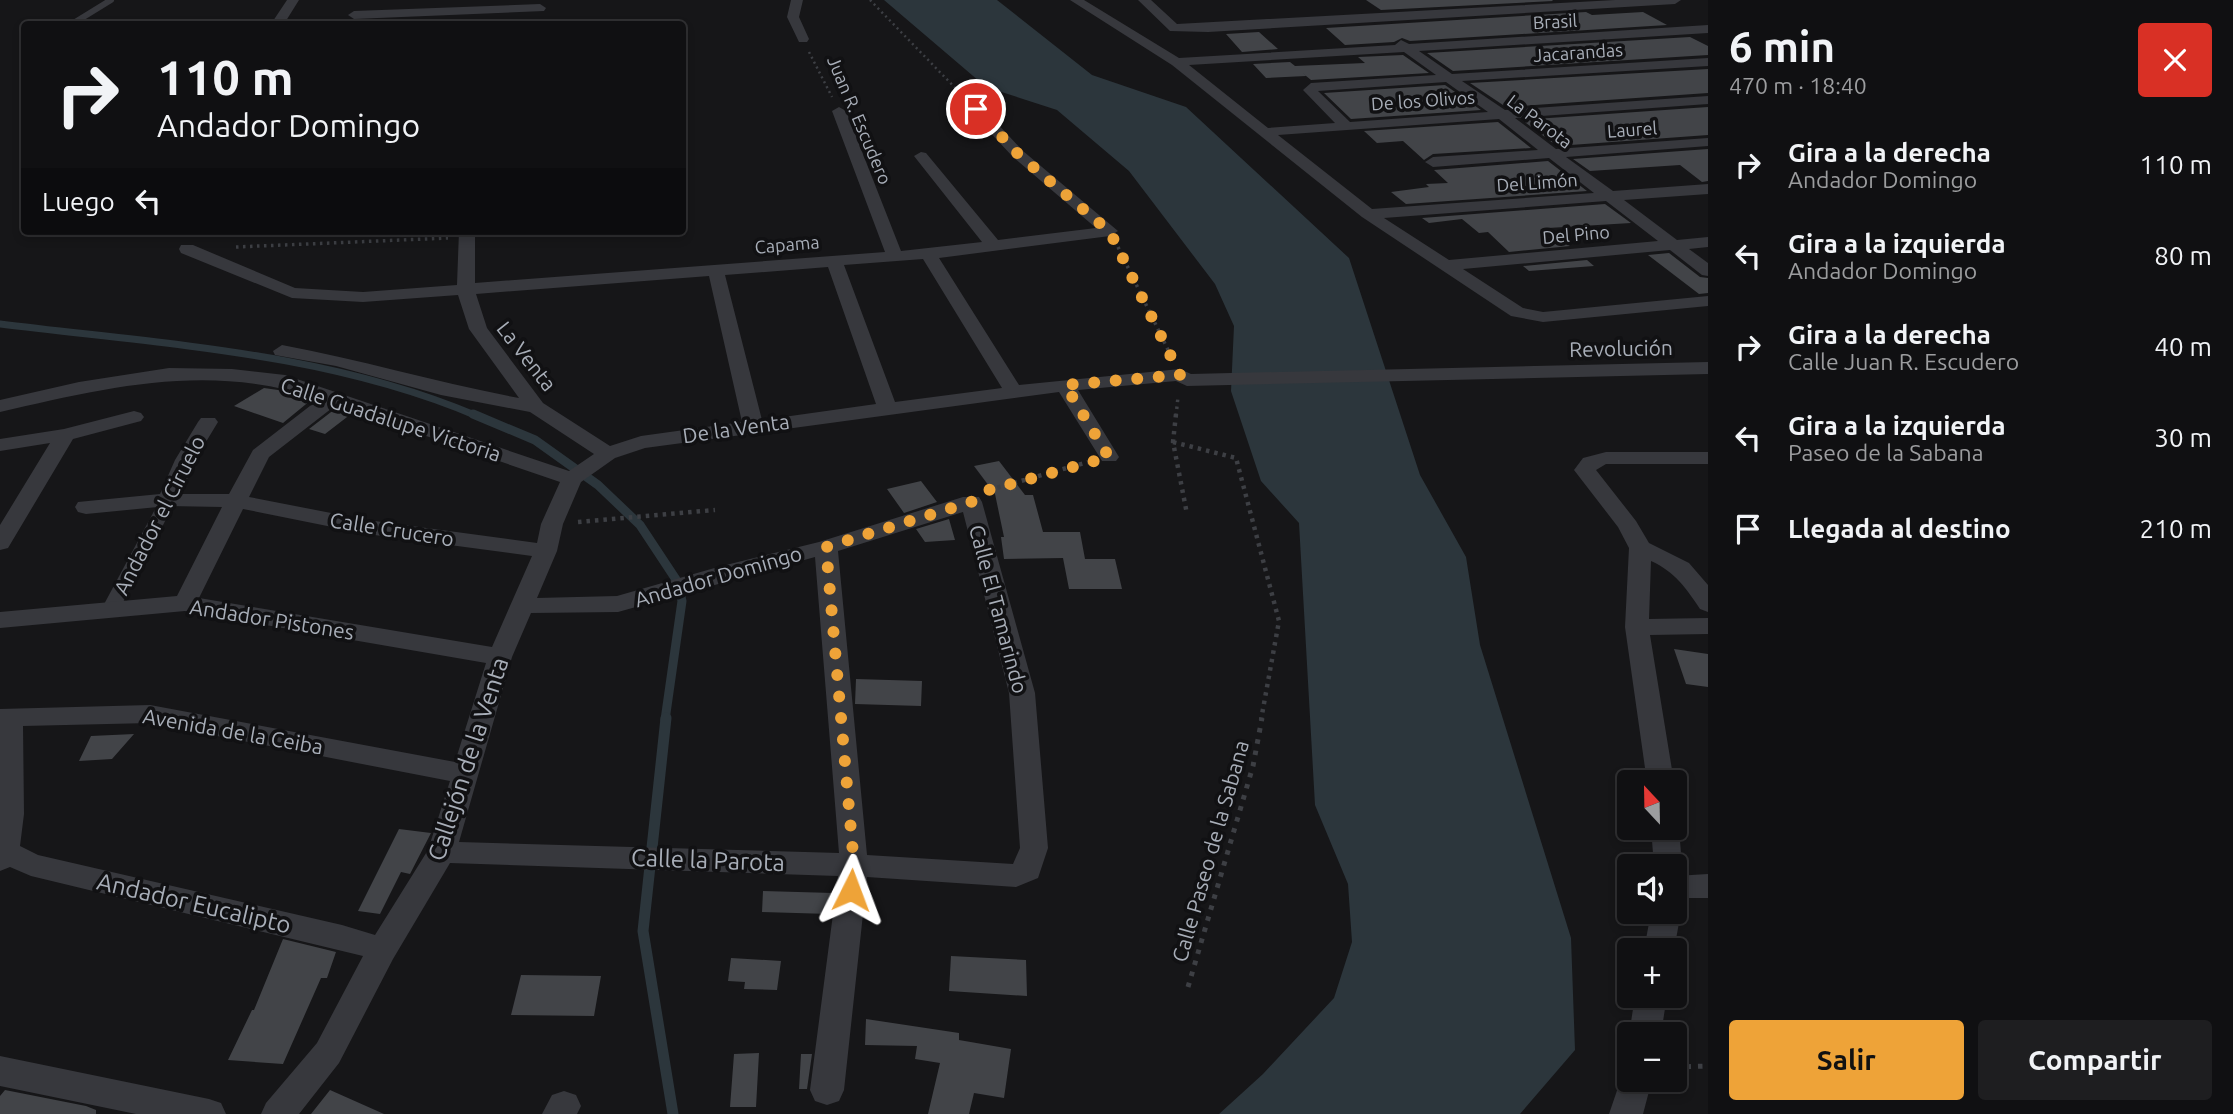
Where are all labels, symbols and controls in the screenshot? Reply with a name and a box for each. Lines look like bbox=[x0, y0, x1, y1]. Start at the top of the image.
street label: Brasil bbox=[1532, 10, 1578, 32]
text: 6 min bbox=[1729, 23, 1835, 70]
button: close bbox=[2138, 23, 2212, 97]
street label: Jacarandas bbox=[1533, 39, 1624, 65]
icon: right bbox=[42, 49, 133, 140]
text: 110 m bbox=[157, 49, 294, 104]
street label: Juan R. Escudero bbox=[824, 53, 896, 187]
text: 470 m · 18:40 bbox=[1729, 73, 1867, 98]
pin bbox=[946, 79, 1006, 139]
street label: De los Olivos bbox=[1370, 86, 1476, 114]
icon: arrive bbox=[957, 90, 995, 128]
street label: La Parota bbox=[1504, 90, 1576, 152]
text: Andador Domingo bbox=[157, 107, 420, 143]
street label: Laurel bbox=[1606, 117, 1658, 141]
text: Gira a la derecha bbox=[1788, 138, 1991, 167]
icon: right bbox=[1729, 146, 1767, 184]
text: 110 m bbox=[2140, 150, 2212, 179]
text: Andador Domingo bbox=[1788, 167, 1977, 192]
street label: Del Limón bbox=[1496, 169, 1578, 195]
icon: left bbox=[129, 182, 167, 220]
text: Luego bbox=[42, 187, 115, 216]
street label: Del Pino bbox=[1542, 221, 1610, 247]
text: Gira a la izquierda bbox=[1788, 229, 2006, 258]
street label: Capama bbox=[754, 231, 820, 257]
icon: left bbox=[1729, 237, 1767, 275]
text: 80 m bbox=[2154, 241, 2212, 270]
text: Andador Domingo bbox=[1788, 258, 1977, 283]
street label: La Venta bbox=[492, 317, 562, 395]
text: Gira a la derecha bbox=[1788, 320, 1991, 349]
icon: right bbox=[1729, 328, 1767, 366]
text: 40 m bbox=[2154, 332, 2212, 361]
street label: Revolución bbox=[1569, 335, 1673, 361]
text: Calle Juan R. Escudero bbox=[1788, 349, 2019, 374]
street label: Calle Guadalupe Victoria bbox=[278, 372, 504, 466]
street label: De la Venta bbox=[681, 409, 791, 447]
text: Gira a la izquierda bbox=[1788, 411, 2006, 440]
icon: left bbox=[1729, 419, 1767, 457]
text: 30 m bbox=[2154, 423, 2212, 452]
street label: Andador el Ciruelo bbox=[109, 431, 209, 599]
text: Paseo de la Sabana bbox=[1788, 440, 1983, 465]
street label: Calle Crucero bbox=[328, 507, 456, 551]
icon: arrive bbox=[1729, 510, 1767, 548]
text: Llegada al destino bbox=[1788, 514, 2011, 543]
text: 210 m bbox=[2140, 514, 2212, 543]
street label: Calle El Tamarindo bbox=[965, 522, 1033, 696]
street label: Andador Domingo bbox=[632, 541, 804, 611]
street label: Andador Pistones bbox=[188, 594, 356, 644]
street label: Callejón de la Venta bbox=[422, 654, 514, 864]
street label: Avenida de la Ceiba bbox=[141, 703, 325, 759]
street label: Calle Paseo de la Sabana bbox=[1167, 737, 1253, 965]
north arrow bbox=[1617, 770, 1687, 840]
map controls bbox=[1617, 770, 1687, 1092]
street label: Calle la Parota bbox=[631, 844, 785, 876]
position arrow bbox=[814, 853, 888, 927]
button: sound bbox=[1617, 854, 1687, 924]
street label: Andador Eucalipto bbox=[94, 868, 294, 938]
button: + bbox=[1617, 938, 1687, 1008]
button: Salir bbox=[1729, 1020, 1964, 1100]
button: Compartir bbox=[1978, 1020, 2212, 1100]
button: − bbox=[1617, 1022, 1687, 1092]

